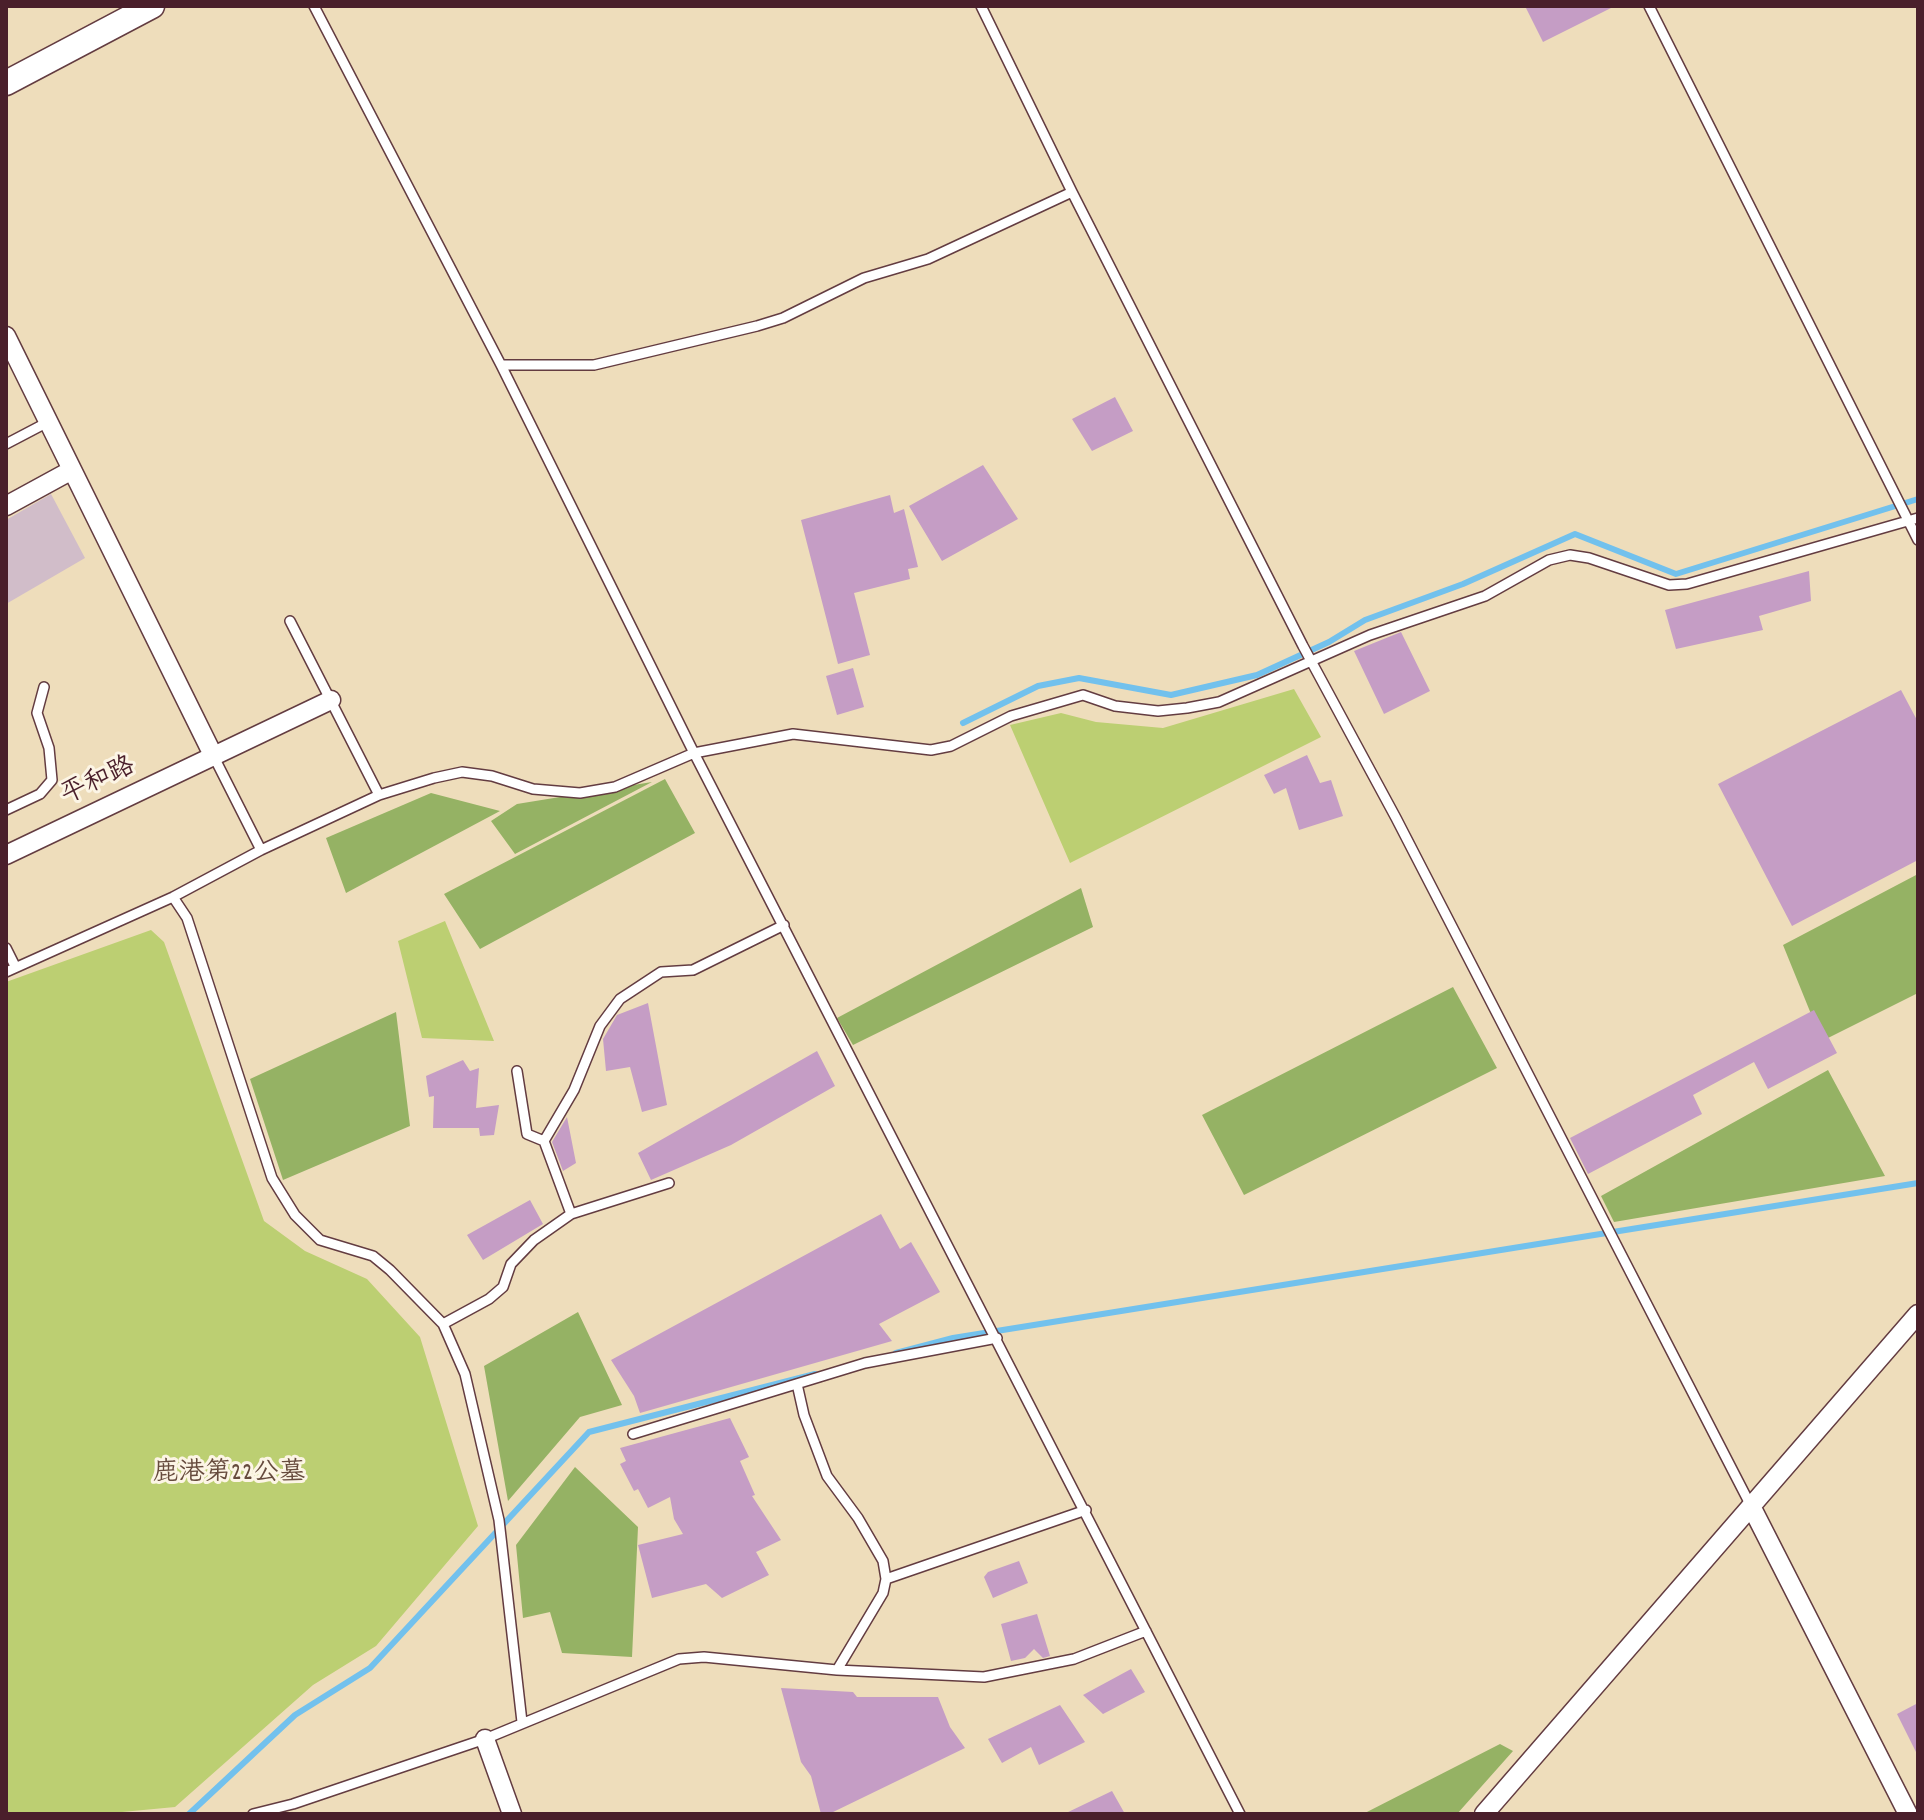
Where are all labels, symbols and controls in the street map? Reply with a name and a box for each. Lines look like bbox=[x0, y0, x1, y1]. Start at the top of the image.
street label: 平和路 bbox=[57, 752, 141, 814]
park label: 鹿港第22公墓 bbox=[153, 1459, 305, 1491]

